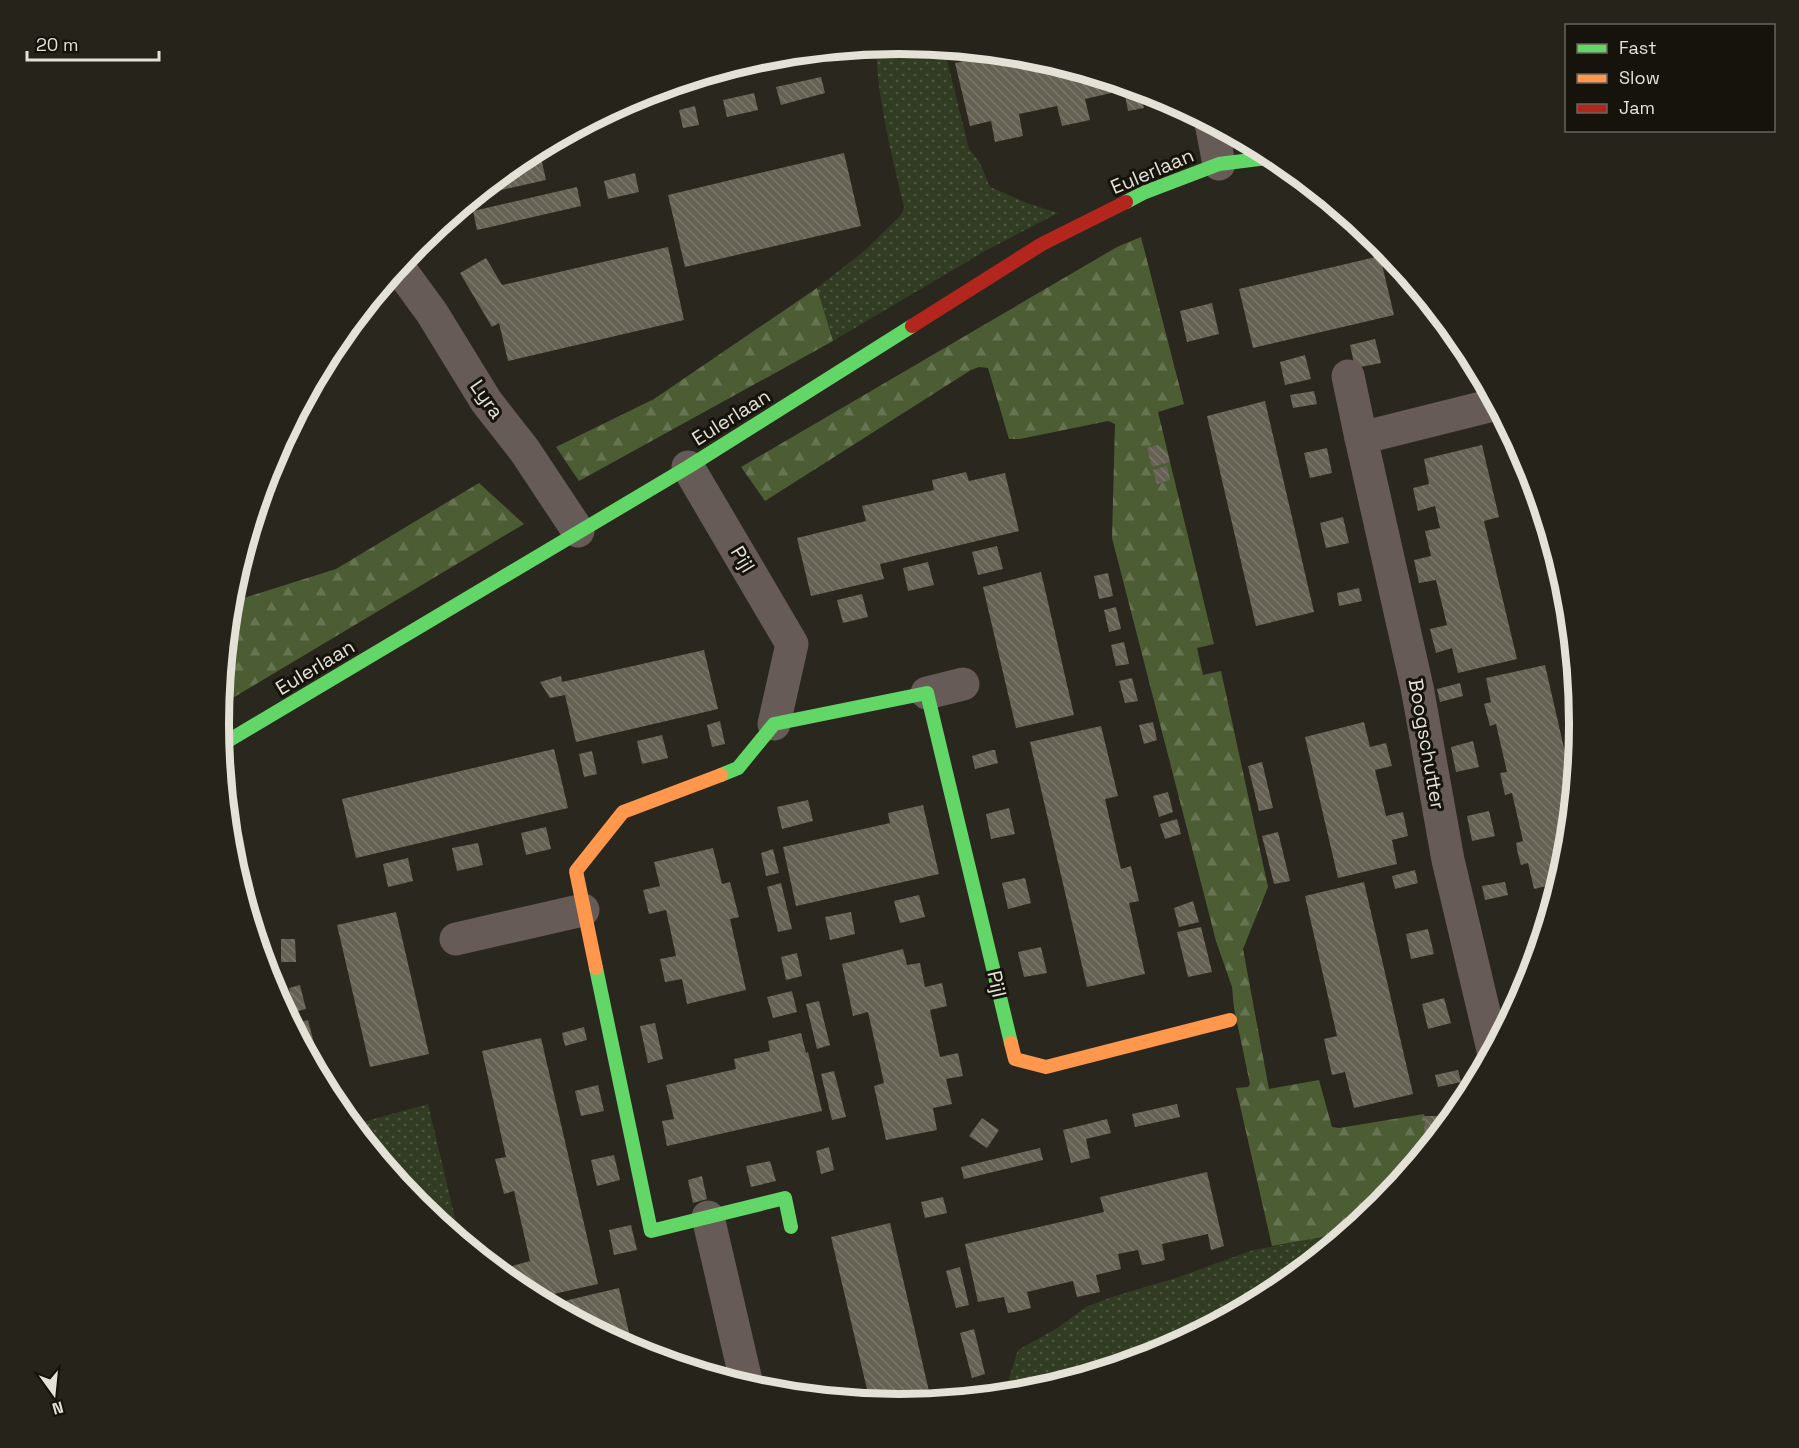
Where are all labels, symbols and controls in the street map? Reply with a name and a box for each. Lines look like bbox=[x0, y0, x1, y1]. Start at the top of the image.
scale bar bbox=[27, 24, 159, 62]
legend bbox=[1565, 24, 1775, 132]
text: 20 m bbox=[36, 33, 79, 56]
text: Fast bbox=[1619, 36, 1656, 59]
text: Slow bbox=[1619, 66, 1660, 89]
text: Jam bbox=[1619, 96, 1655, 119]
street label: Eulerlaan bbox=[1106, 142, 1198, 200]
street label: Lyra bbox=[464, 374, 510, 424]
street label: Eulerlaan bbox=[687, 383, 775, 451]
street label: Pijl bbox=[725, 541, 761, 577]
street label: Eulerlaan bbox=[271, 633, 359, 701]
street label: Boogschutter bbox=[1403, 676, 1451, 812]
street label: Pijl bbox=[981, 968, 1013, 1000]
north arrow bbox=[24, 1364, 84, 1424]
text: N bbox=[50, 1396, 66, 1420]

